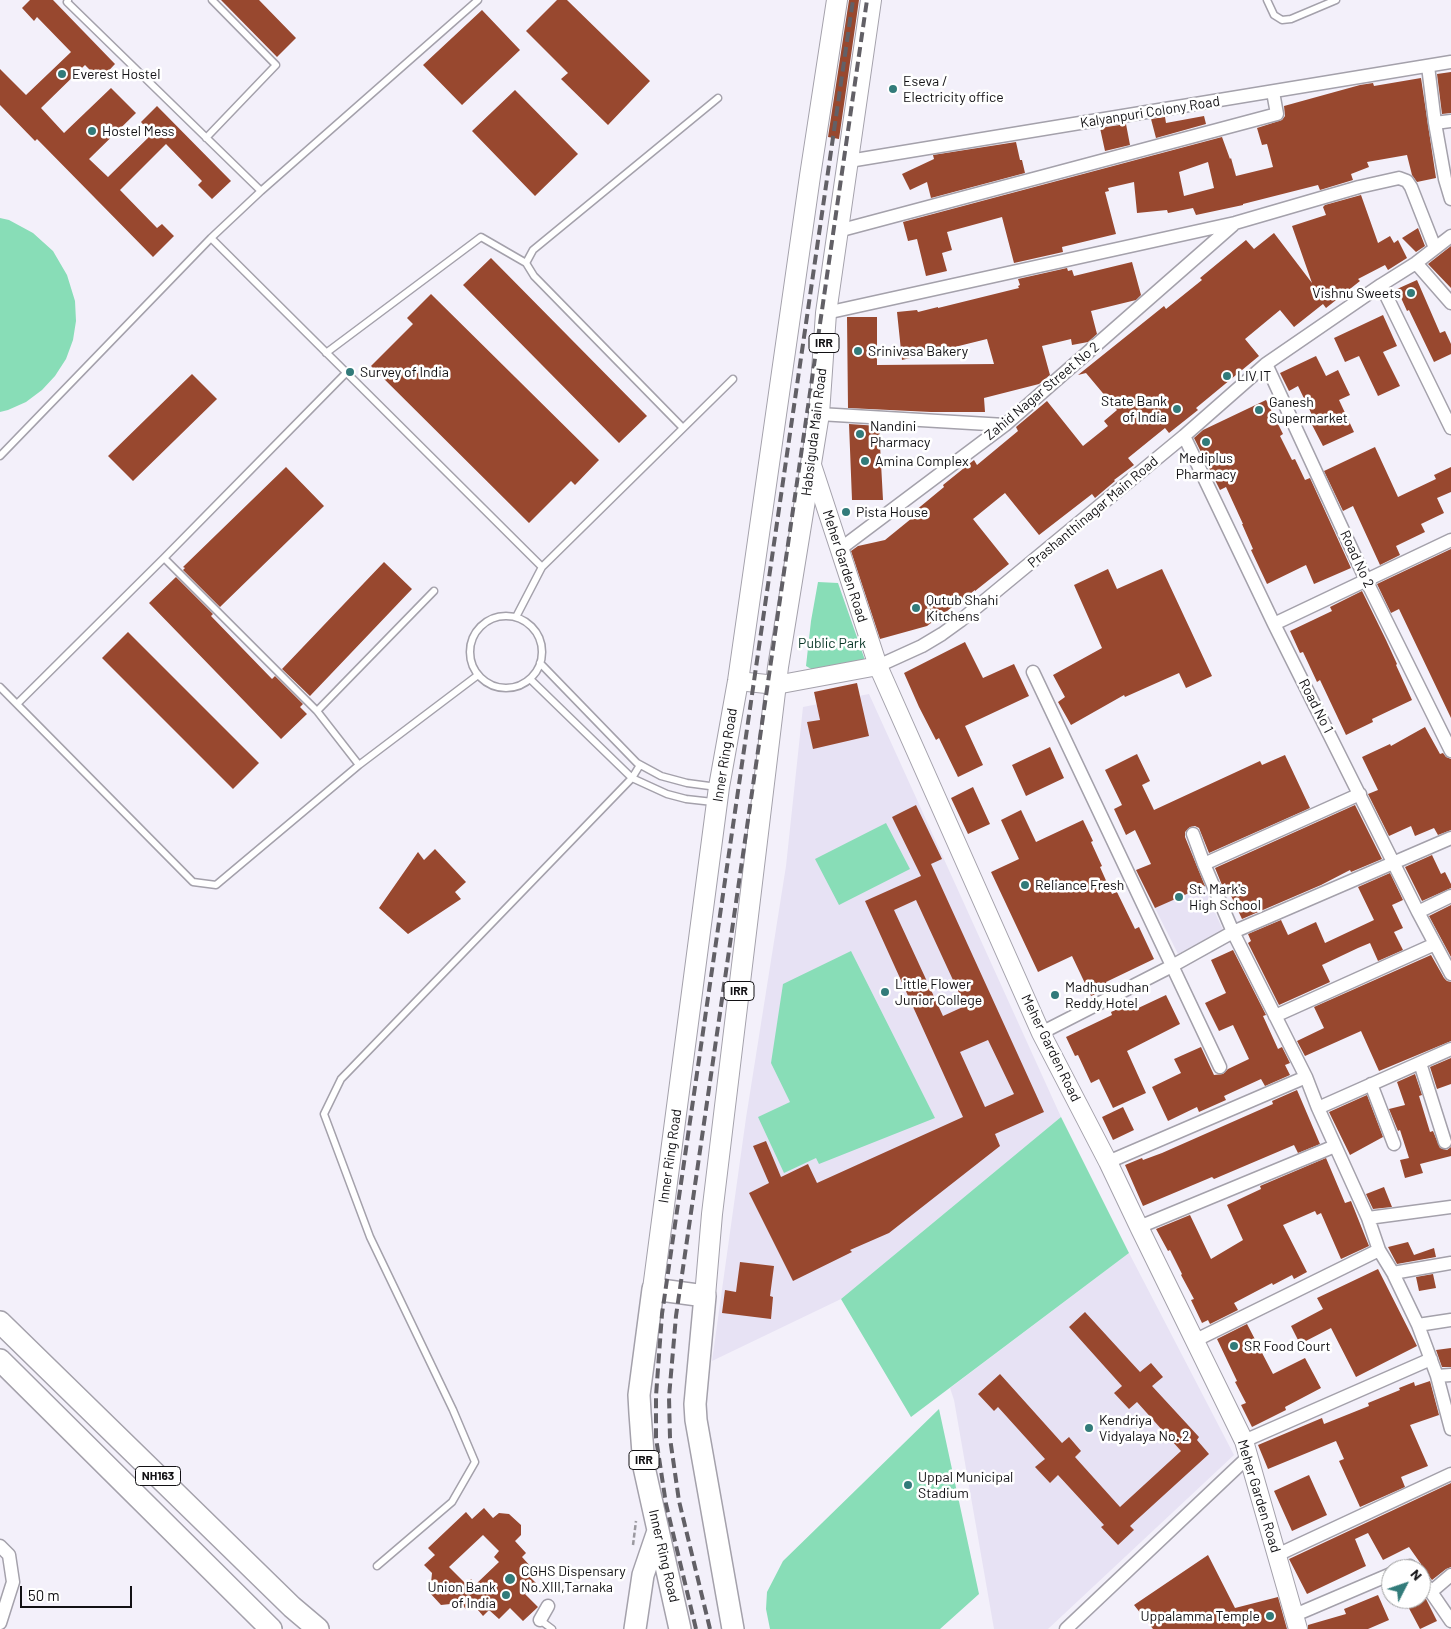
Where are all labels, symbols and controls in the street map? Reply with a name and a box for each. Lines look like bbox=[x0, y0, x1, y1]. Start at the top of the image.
place label: Everest Hostel bbox=[72, 66, 160, 82]
marker: Everest Hostel bbox=[56, 68, 68, 80]
place label: Eseva / Electricity office bbox=[903, 73, 1004, 105]
marker: Eseva / Electricity office bbox=[887, 83, 899, 95]
street label: Kalyanpuri Colony Road bbox=[1079, 93, 1221, 131]
place label: Hostel Mess bbox=[102, 123, 174, 139]
marker: Hostel Mess bbox=[86, 125, 98, 137]
place label: Vishnu Sweets bbox=[1312, 285, 1401, 301]
marker: Vishnu Sweets bbox=[1405, 287, 1417, 299]
road number: IRR bbox=[809, 333, 839, 352]
street label: Zahid Nagar Street No 2 bbox=[981, 338, 1103, 444]
place label: Srinivasa Bakery bbox=[868, 343, 968, 359]
marker: Srinivasa Bakery bbox=[852, 345, 864, 357]
place label: Survey of India bbox=[360, 364, 449, 380]
marker: Survey of India bbox=[344, 366, 356, 378]
street label: Habsiguda Main Road bbox=[798, 367, 830, 497]
place label: LIV IT bbox=[1237, 368, 1271, 384]
marker: LIV IT bbox=[1221, 370, 1233, 382]
place label: State Bank of India bbox=[1101, 393, 1167, 426]
place label: Ganesh Supermarket bbox=[1269, 394, 1348, 427]
marker: State Bank of India bbox=[1171, 403, 1183, 415]
marker: Ganesh Supermarket bbox=[1253, 404, 1265, 416]
place label: Nandini Pharmacy bbox=[870, 418, 930, 451]
marker: Nandini Pharmacy bbox=[854, 428, 866, 440]
marker: Mediplus Pharmacy bbox=[1200, 436, 1212, 448]
place label: Mediplus Pharmacy bbox=[1176, 450, 1236, 482]
place label: Amina Complex bbox=[875, 453, 969, 469]
street label: Prashanthinagar Main Road bbox=[1024, 453, 1162, 571]
marker: Amina Complex bbox=[859, 455, 871, 467]
place label: Pista House bbox=[856, 504, 928, 520]
marker: Pista House bbox=[840, 506, 852, 518]
street label: Meher Garden Road bbox=[819, 508, 871, 624]
street label: Road No 2 bbox=[1336, 528, 1378, 590]
place label: Qutub Shahi Kitchens bbox=[926, 592, 999, 624]
marker: Qutub Shahi Kitchens bbox=[910, 602, 922, 614]
park label: Public Park bbox=[798, 635, 866, 651]
street label: Road No 1 bbox=[1295, 676, 1337, 736]
street label: Inner Ring Road bbox=[709, 707, 741, 803]
place label: Reliance Fresh bbox=[1035, 877, 1124, 893]
marker: Reliance Fresh bbox=[1019, 879, 1031, 891]
place label: St. Mark's High School bbox=[1189, 881, 1261, 914]
marker: St. Mark's High School bbox=[1173, 891, 1185, 903]
place label: Little Flower Junior College bbox=[895, 976, 982, 1009]
place label: Madhusudhan Reddy Hotel bbox=[1065, 979, 1149, 1012]
road number: IRR bbox=[724, 981, 754, 1000]
marker: Little Flower Junior College bbox=[879, 986, 891, 998]
marker: Madhusudhan Reddy Hotel bbox=[1049, 989, 1061, 1001]
street label: Meher Garden Road bbox=[1018, 992, 1084, 1104]
street label: Inner Ring Road bbox=[655, 1108, 685, 1204]
place label: SR Food Court bbox=[1244, 1338, 1331, 1354]
marker: SR Food Court bbox=[1228, 1340, 1240, 1352]
place label: Kendriya Vidyalaya No. 2 bbox=[1099, 1412, 1190, 1444]
marker: Kendriya Vidyalaya No. 2 bbox=[1083, 1422, 1095, 1434]
street label: Meher Garden Road bbox=[1234, 1437, 1284, 1555]
road number: IRR bbox=[629, 1450, 659, 1470]
road number: NH163 bbox=[136, 1466, 180, 1485]
place label: Uppal Municipal Stadium bbox=[918, 1469, 1013, 1501]
marker: Uppal Municipal Stadium bbox=[902, 1479, 914, 1491]
street label: Inner Ring Road bbox=[645, 1508, 683, 1604]
north arrow bbox=[1381, 1559, 1431, 1609]
place label: CGHS Dispensary No.XIII,Tarnaka bbox=[521, 1563, 626, 1595]
text: N bbox=[1407, 1565, 1426, 1584]
marker: CGHS Dispensary No.XIII,Tarnaka bbox=[503, 1572, 517, 1586]
scale bar bbox=[22, 1576, 135, 1608]
place label: Union Bank of India bbox=[427, 1579, 496, 1611]
text: 50 m bbox=[28, 1586, 60, 1604]
marker: Union Bank of India bbox=[500, 1589, 512, 1601]
place label: Uppalamma Temple bbox=[1140, 1608, 1260, 1624]
marker: Uppalamma Temple bbox=[1264, 1610, 1276, 1622]

